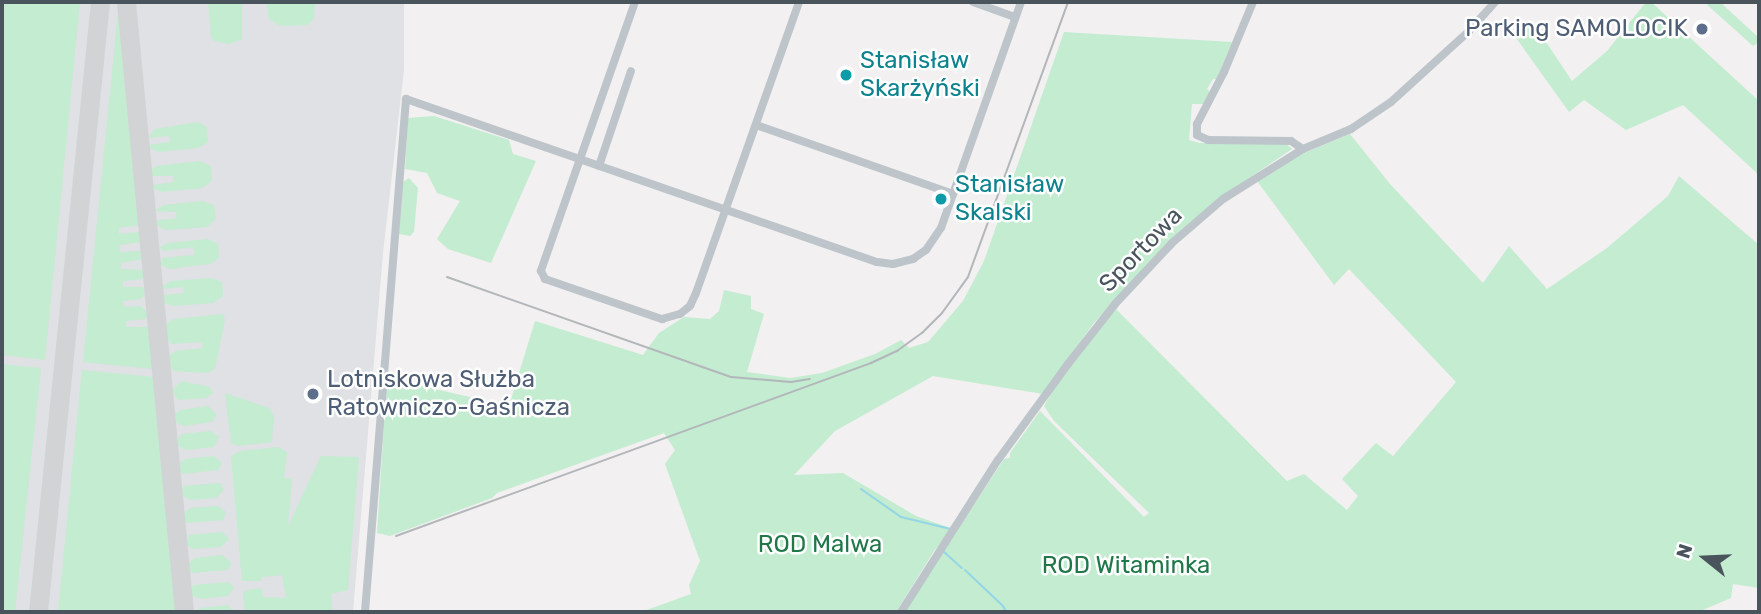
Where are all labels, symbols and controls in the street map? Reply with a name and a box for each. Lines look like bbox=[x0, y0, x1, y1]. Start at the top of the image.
place label: Parking SAMOLOCIK bbox=[1465, 15, 1688, 43]
marker: Parking SAMOLOCIK bbox=[1694, 21, 1710, 37]
place label: Stanisław Skarżyński bbox=[860, 47, 980, 103]
marker: Stanisław Skarżyński bbox=[838, 67, 854, 83]
place label: Stanisław Skalski bbox=[955, 171, 1064, 227]
marker: Stanisław Skalski bbox=[933, 191, 949, 207]
street label: Sportowa bbox=[1093, 201, 1189, 299]
place label: Lotniskowa Służba Ratowniczo-Gaśnicza bbox=[327, 366, 570, 422]
marker: Lotniskowa Służba Ratowniczo-Gaśnicza bbox=[305, 386, 321, 402]
north arrow bbox=[1670, 523, 1740, 593]
park label: ROD Malwa bbox=[758, 531, 882, 559]
text: N bbox=[1672, 541, 1698, 561]
park label: ROD Witaminka bbox=[1041, 552, 1211, 580]

